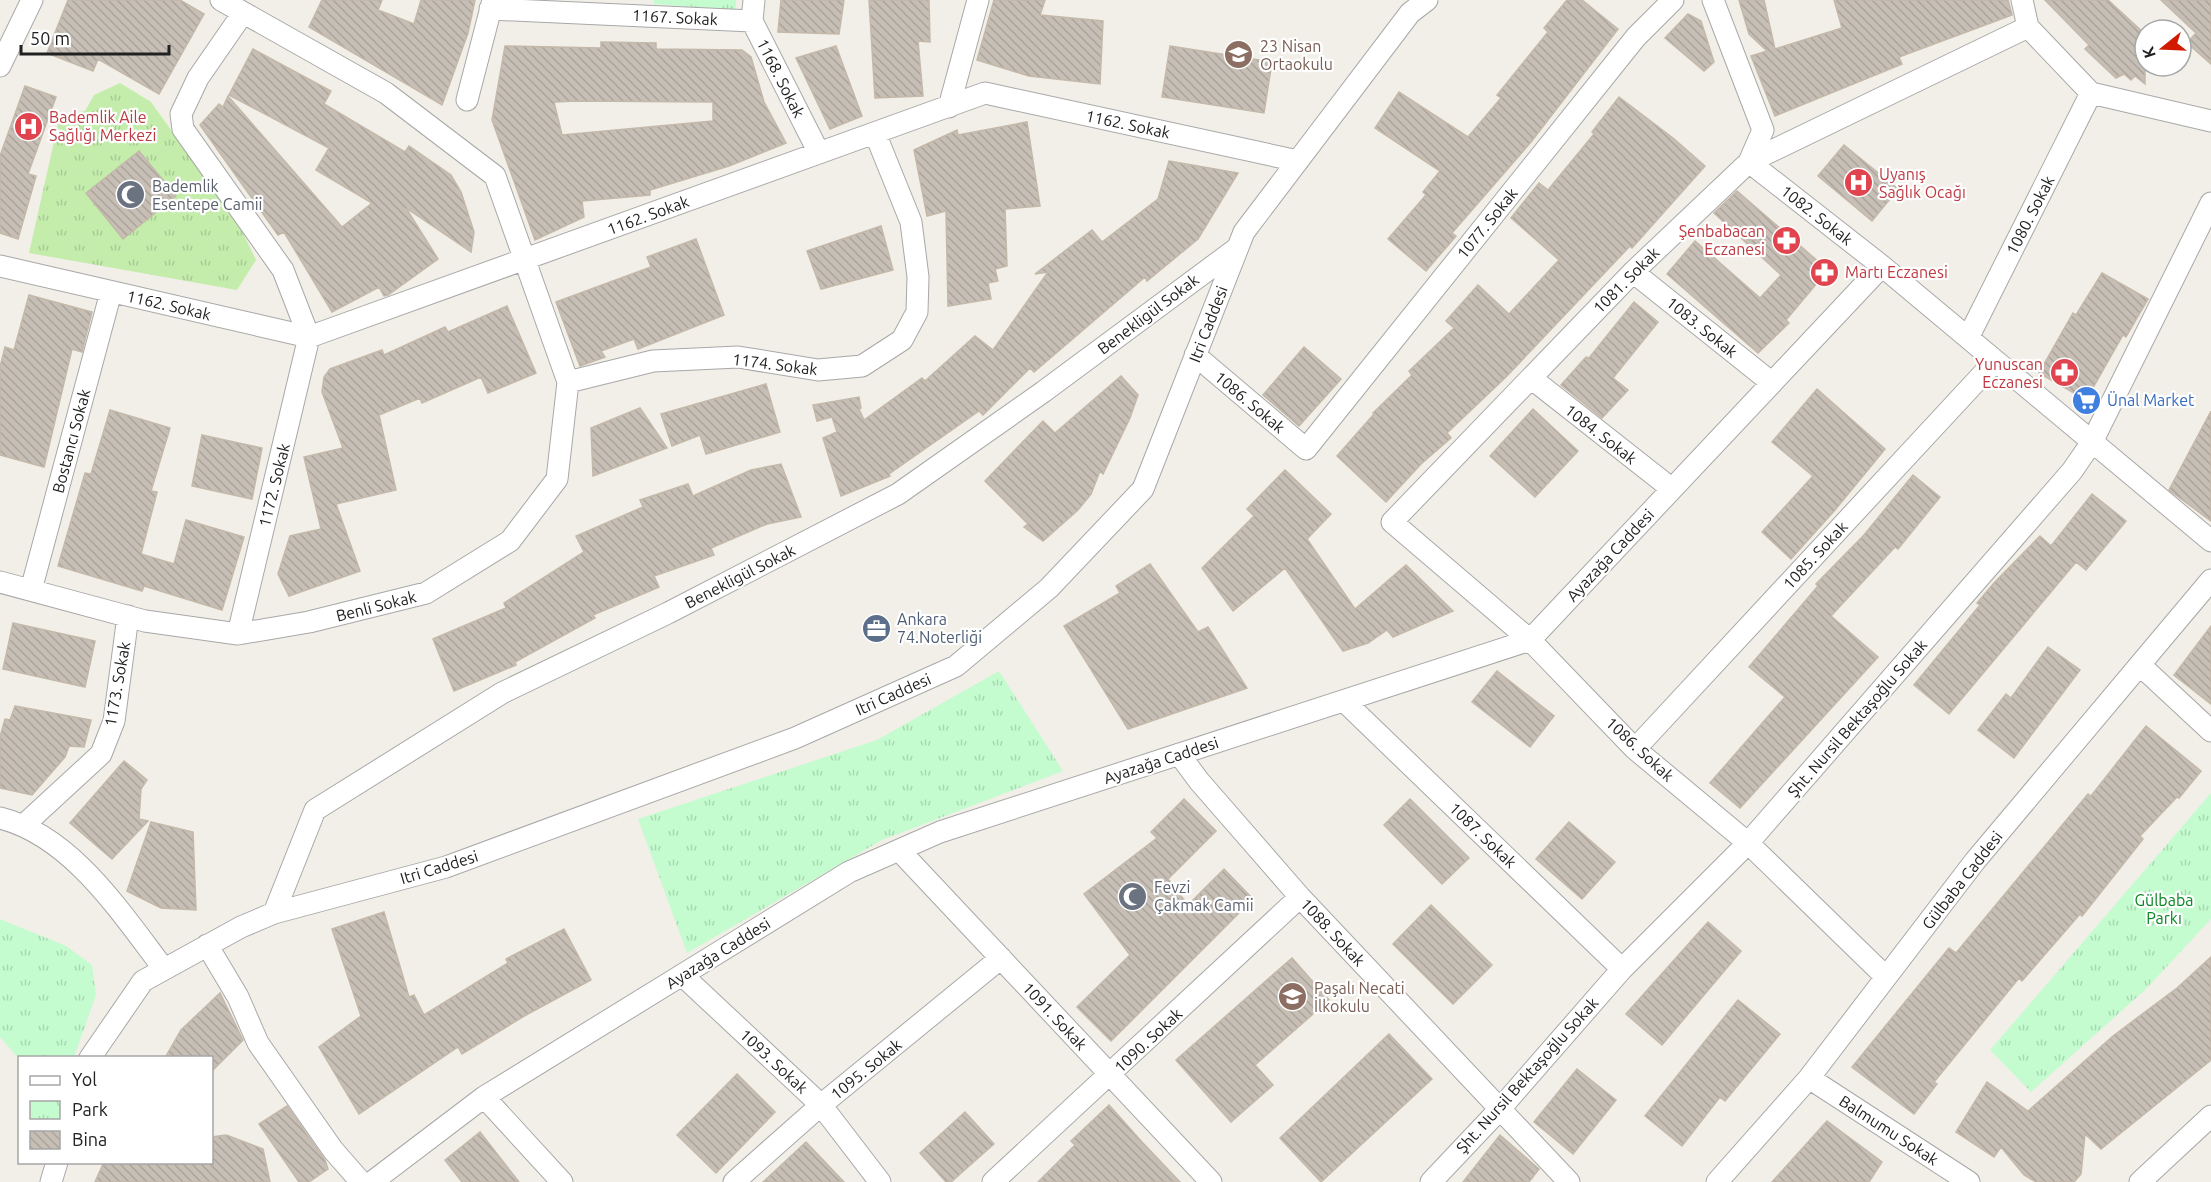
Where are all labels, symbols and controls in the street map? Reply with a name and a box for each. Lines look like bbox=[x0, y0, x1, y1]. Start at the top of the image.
street label: 1167. Sokak bbox=[632, 6, 718, 28]
scale bar bbox=[21, 18, 170, 56]
north arrow bbox=[2133, 18, 2193, 78]
text: 50 m bbox=[30, 28, 70, 48]
street label: 1168. Sokak bbox=[754, 36, 808, 120]
place label: 23 Nisan Ortaokulu bbox=[1260, 37, 1333, 73]
school or university icon: 23 Nisan Ortaokulu bbox=[1223, 39, 1255, 71]
text: K bbox=[2138, 44, 2159, 60]
street label: 1162. Sokak bbox=[1084, 106, 1172, 142]
place label: Bademlik Aile Sağlığı Merkezi bbox=[49, 108, 156, 144]
hospital icon: Bademlik Aile Sağlığı Merkezi bbox=[12, 110, 44, 142]
place label: Uyanış Sağlık Ocağı bbox=[1879, 165, 1966, 201]
hospital icon: Uyanış Sağlık Ocağı bbox=[1842, 167, 1874, 199]
street label: 1080. Sokak bbox=[2003, 173, 2057, 257]
place label: Bademlik Esentepe Camii bbox=[152, 177, 262, 213]
mosque icon: Bademlik Esentepe Camii bbox=[115, 179, 147, 211]
street label: 1082. Sokak bbox=[1778, 181, 1856, 249]
street label: 1077. Sokak bbox=[1453, 184, 1521, 262]
street label: 1162. Sokak bbox=[605, 192, 691, 238]
place label: Şenbabacan Eczanesi bbox=[1679, 222, 1765, 258]
pharmacy icon: Şenbabacan Eczanesi bbox=[1770, 224, 1802, 256]
street label: 1081. Sokak bbox=[1589, 243, 1663, 317]
pharmacy icon: Martı Eczanesi bbox=[1808, 256, 1840, 288]
place label: Martı Eczanesi bbox=[1845, 263, 1948, 281]
street label: Benekligül Sokak bbox=[1094, 270, 1202, 358]
street label: Itri Caddesi bbox=[1185, 283, 1231, 365]
street label: 1162. Sokak bbox=[125, 287, 213, 323]
street label: 1083. Sokak bbox=[1663, 293, 1741, 361]
street label: 1174. Sokak bbox=[731, 350, 819, 378]
place label: Yunuscan Eczanesi bbox=[1975, 355, 2043, 391]
pharmacy icon: Yunuscan Eczanesi bbox=[2048, 357, 2080, 389]
street label: 1086. Sokak bbox=[1211, 368, 1289, 436]
supermarket icon: Ünal Market bbox=[2070, 384, 2102, 416]
street label: Bostancı Sokak bbox=[48, 387, 94, 495]
place label: Ünal Market bbox=[2107, 391, 2195, 409]
street label: 1084. Sokak bbox=[1562, 400, 1640, 468]
street label: 1172. Sokak bbox=[255, 441, 293, 529]
street label: Ayazağa Caddesi bbox=[1563, 505, 1657, 605]
street label: 1085. Sokak bbox=[1779, 517, 1851, 593]
street label: Benekligül Sokak bbox=[682, 540, 798, 612]
street label: Benli Sokak bbox=[334, 587, 418, 625]
place label: Ankara 74.Noterliği bbox=[897, 610, 982, 646]
office icon: Ankara 74.Noterliği bbox=[860, 612, 892, 644]
street label: Şht. Nursil Bektaşoğlu Sokak bbox=[1784, 635, 1930, 801]
street label: 1173. Sokak bbox=[101, 640, 133, 728]
street label: Itri Caddesi bbox=[853, 669, 933, 719]
street label: 1086. Sokak bbox=[1602, 713, 1678, 785]
street label: Ayazağa Caddesi bbox=[1101, 733, 1221, 787]
street label: 1087. Sokak bbox=[1446, 799, 1520, 871]
street label: Gülbaba Caddesi bbox=[1918, 827, 2006, 933]
street label: Itri Caddesi bbox=[398, 847, 480, 887]
place label: Fevzi Çakmak Camii bbox=[1154, 878, 1254, 914]
mosque icon: Fevzi Çakmak Camii bbox=[1117, 880, 1149, 912]
park label: Gülbaba Parkı bbox=[2134, 891, 2194, 927]
street label: 1088. Sokak bbox=[1297, 894, 1369, 970]
street label: Ayazağa Caddesi bbox=[663, 914, 773, 992]
street label: 1091. Sokak bbox=[1019, 978, 1091, 1054]
place label: Paşalı Necati İlkokulu bbox=[1314, 979, 1405, 1015]
school or university icon: Paşalı Necati İlkokulu bbox=[1277, 981, 1309, 1013]
street label: Şht. Nursil Bektaşoğlu Sokak bbox=[1452, 994, 1602, 1156]
street label: 1090. Sokak bbox=[1110, 1004, 1186, 1076]
street label: 1093. Sokak bbox=[736, 1025, 812, 1097]
street label: 1095. Sokak bbox=[827, 1035, 905, 1103]
legend bbox=[18, 1056, 213, 1164]
text: Yol bbox=[72, 1069, 97, 1089]
street label: Balmumu Sokak bbox=[1836, 1091, 1942, 1169]
text: Park bbox=[72, 1099, 108, 1119]
text: Bina bbox=[72, 1129, 107, 1149]

